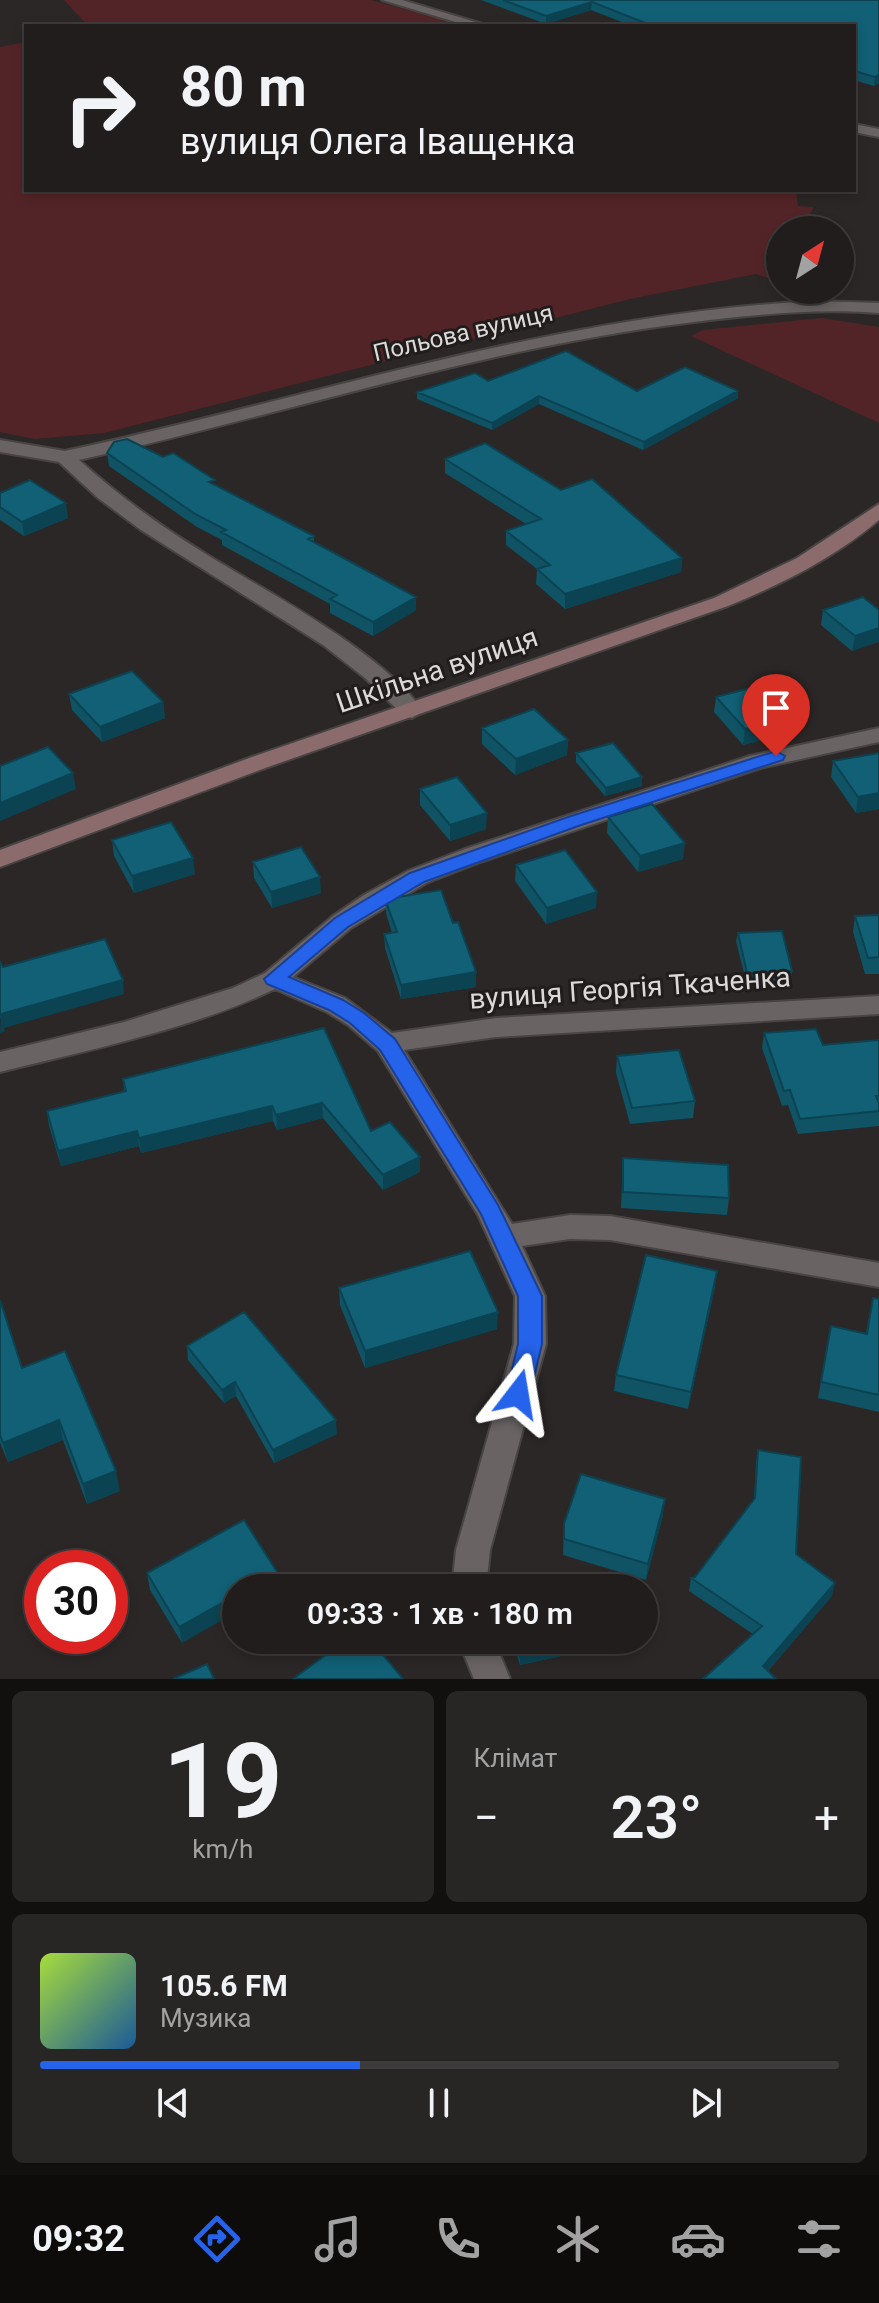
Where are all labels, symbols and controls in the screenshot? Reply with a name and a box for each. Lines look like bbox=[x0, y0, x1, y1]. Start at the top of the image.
text: 80 m bbox=[180, 54, 307, 120]
icon: right bbox=[48, 56, 152, 160]
text: вулиця Олега Іващенка bbox=[180, 121, 576, 163]
north arrow bbox=[766, 216, 854, 304]
map controls bbox=[766, 216, 854, 304]
street label: Польова вулиця bbox=[370, 299, 556, 367]
street label: Шкільна вулиця bbox=[332, 620, 542, 720]
pin bbox=[742, 674, 810, 756]
icon: arrive bbox=[754, 686, 798, 730]
street label: вулиця Георгія Ткаченка bbox=[468, 960, 792, 1016]
position arrow bbox=[476, 1352, 560, 1436]
speed limit sign: 30 bbox=[24, 1550, 128, 1654]
text: 09:33 · 1 хв · 180 m bbox=[307, 1596, 573, 1631]
text: 19 bbox=[163, 1721, 282, 1842]
text: Клімат bbox=[474, 1743, 557, 1773]
text: 23° bbox=[610, 1782, 702, 1853]
text: − bbox=[474, 1792, 499, 1844]
text: + bbox=[814, 1792, 839, 1844]
text: km/h bbox=[192, 1834, 253, 1864]
text: 105.6 FM bbox=[160, 1968, 288, 2003]
text: Музика bbox=[160, 2003, 251, 2033]
icon: previous bbox=[151, 2081, 195, 2125]
icon: pause bbox=[417, 2081, 461, 2125]
icon: next bbox=[684, 2081, 728, 2125]
icon: directions bbox=[189, 2211, 245, 2267]
icon: music bbox=[310, 2211, 366, 2267]
icon: phone bbox=[430, 2211, 486, 2267]
icon: climate bbox=[550, 2211, 606, 2267]
icon: car bbox=[670, 2211, 726, 2267]
icon: filters bbox=[791, 2211, 847, 2267]
text: 09:32 bbox=[32, 2218, 125, 2260]

